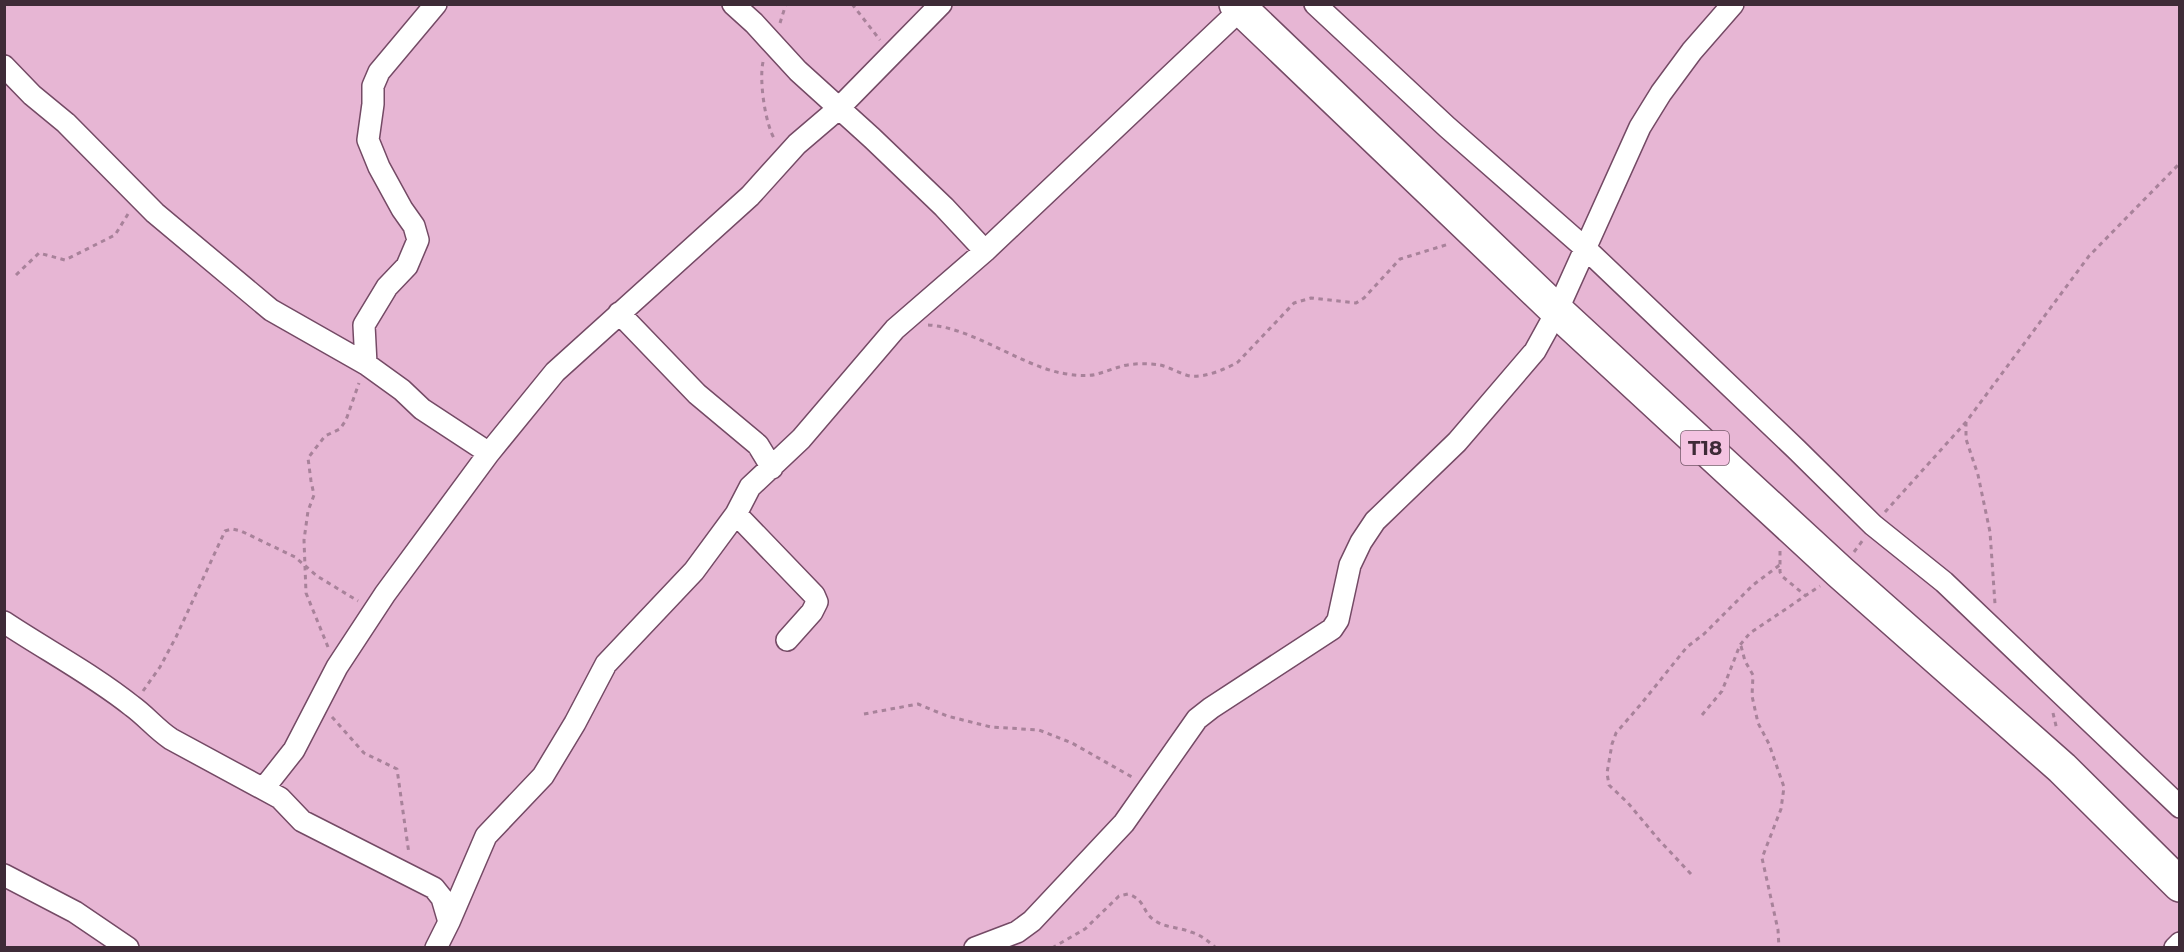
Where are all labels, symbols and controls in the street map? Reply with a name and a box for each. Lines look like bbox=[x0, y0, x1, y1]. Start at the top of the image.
road number: T18 bbox=[1681, 431, 1729, 465]

